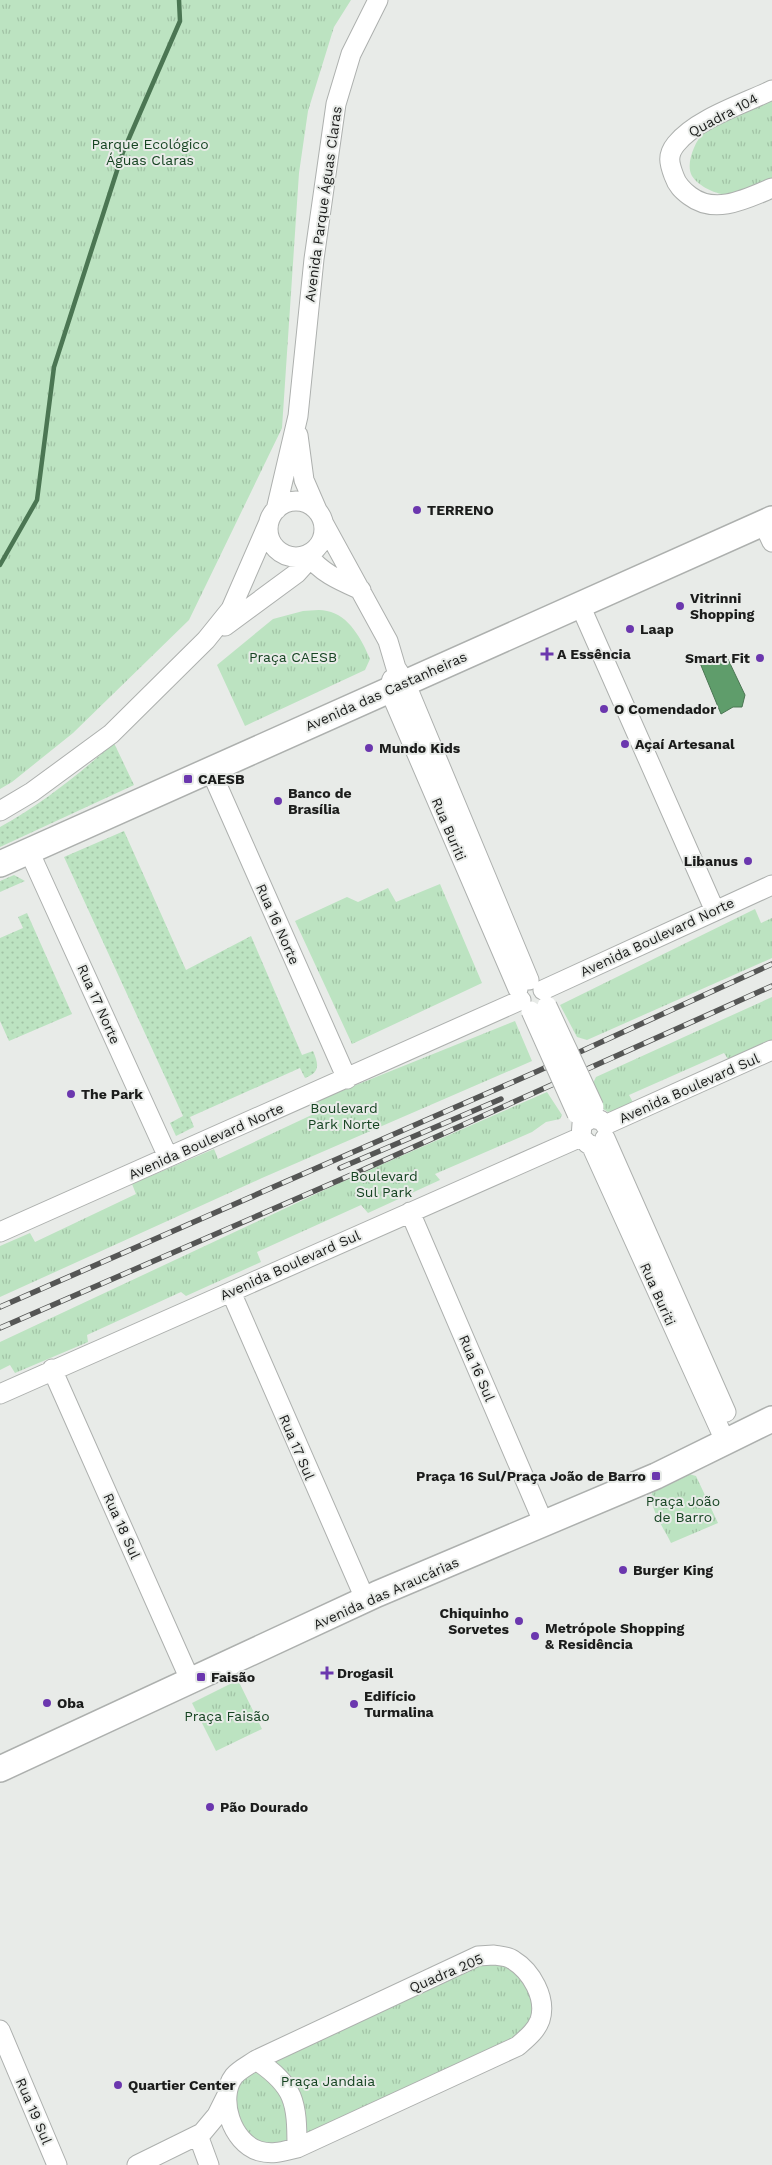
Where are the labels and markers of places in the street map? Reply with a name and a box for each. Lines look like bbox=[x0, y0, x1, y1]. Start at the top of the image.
place label: TERRENO bbox=[427, 502, 494, 518]
marker: TERRENO bbox=[411, 504, 423, 516]
place label: Vitrinni Shopping bbox=[690, 590, 754, 622]
marker: Vitrinni Shopping bbox=[674, 600, 686, 612]
place label: Laap bbox=[640, 621, 674, 637]
marker: Laap bbox=[624, 623, 636, 635]
place label: A Essência bbox=[557, 646, 632, 662]
marker: A Essência bbox=[541, 648, 553, 660]
place label: Smart Fit bbox=[685, 650, 750, 666]
marker: Smart Fit bbox=[754, 652, 766, 664]
place label: O Comendador bbox=[614, 701, 716, 717]
marker: O Comendador bbox=[598, 703, 610, 715]
place label: Açaí Artesanal bbox=[635, 736, 735, 752]
marker: Açaí Artesanal bbox=[619, 738, 631, 750]
place label: Mundo Kids bbox=[379, 740, 461, 756]
marker: Mundo Kids bbox=[363, 742, 375, 754]
place label: CAESB bbox=[198, 771, 245, 787]
marker: CAESB bbox=[182, 773, 194, 785]
place label: Banco de Brasília bbox=[288, 785, 352, 817]
marker: Banco de Brasília bbox=[272, 795, 284, 807]
place label: Libanus bbox=[684, 853, 739, 869]
marker: Libanus bbox=[742, 855, 754, 867]
place label: The Park bbox=[81, 1086, 143, 1102]
marker: The Park bbox=[65, 1088, 77, 1100]
place label: Praça 16 Sul/Praça João de Barro bbox=[416, 1468, 646, 1484]
marker: Praça 16 Sul/Praça João de Barro bbox=[650, 1470, 662, 1482]
place label: Burger King bbox=[633, 1562, 713, 1578]
marker: Burger King bbox=[617, 1564, 629, 1576]
place label: Chiquinho Sorvetes bbox=[439, 1605, 510, 1637]
marker: Chiquinho Sorvetes bbox=[513, 1615, 525, 1627]
place label: Metrópole Shopping & Residência bbox=[545, 1620, 684, 1652]
marker: Metrópole Shopping & Residência bbox=[529, 1630, 541, 1642]
place label: Drogasil bbox=[337, 1665, 394, 1681]
marker: Drogasil bbox=[321, 1667, 333, 1679]
place label: Faisão bbox=[211, 1669, 255, 1685]
marker: Faisão bbox=[195, 1671, 207, 1683]
place label: Edifício Turmalina bbox=[364, 1688, 435, 1720]
place label: Oba bbox=[57, 1695, 85, 1711]
marker: Oba bbox=[41, 1697, 53, 1709]
marker: Edifício Turmalina bbox=[348, 1698, 360, 1710]
place label: Pão Dourado bbox=[220, 1799, 308, 1815]
marker: Pão Dourado bbox=[204, 1801, 216, 1813]
place label: Quartier Center bbox=[128, 2077, 236, 2093]
marker: Quartier Center bbox=[112, 2079, 124, 2091]

